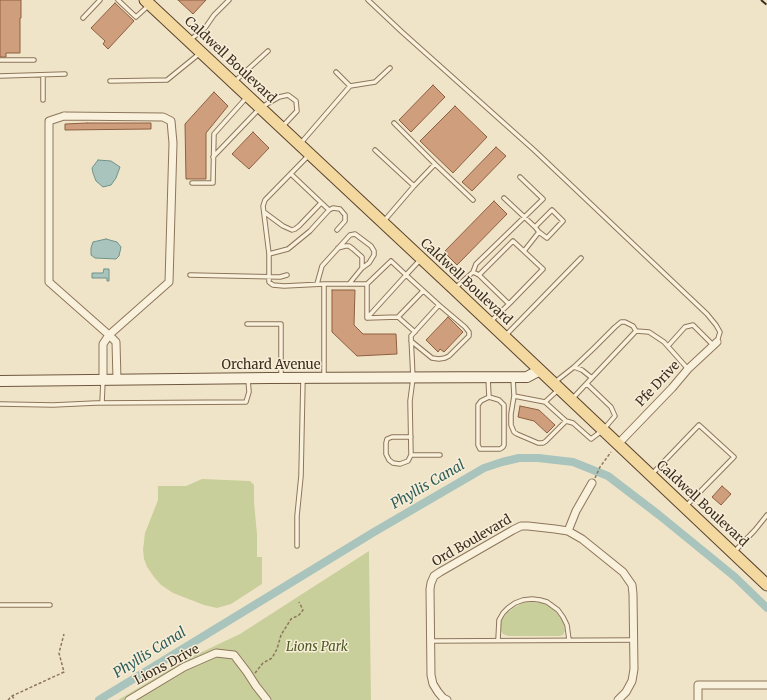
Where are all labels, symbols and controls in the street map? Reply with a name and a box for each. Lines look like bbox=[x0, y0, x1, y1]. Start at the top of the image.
street label: Caldwell Boulevard bbox=[181, 14, 279, 106]
street label: Caldwell Boulevard bbox=[417, 236, 515, 328]
street label: Orchard Avenue bbox=[222, 357, 320, 373]
street label: Pfe Drive bbox=[633, 358, 683, 410]
water label: Phyllis Canal bbox=[388, 457, 468, 513]
street label: Caldwell Boulevard bbox=[653, 458, 751, 550]
street label: Ord Boulevard bbox=[430, 512, 514, 570]
water label: Phyllis Canal bbox=[110, 624, 190, 682]
park label: Lions Park bbox=[286, 639, 348, 655]
street label: Lions Drive bbox=[132, 641, 202, 689]

